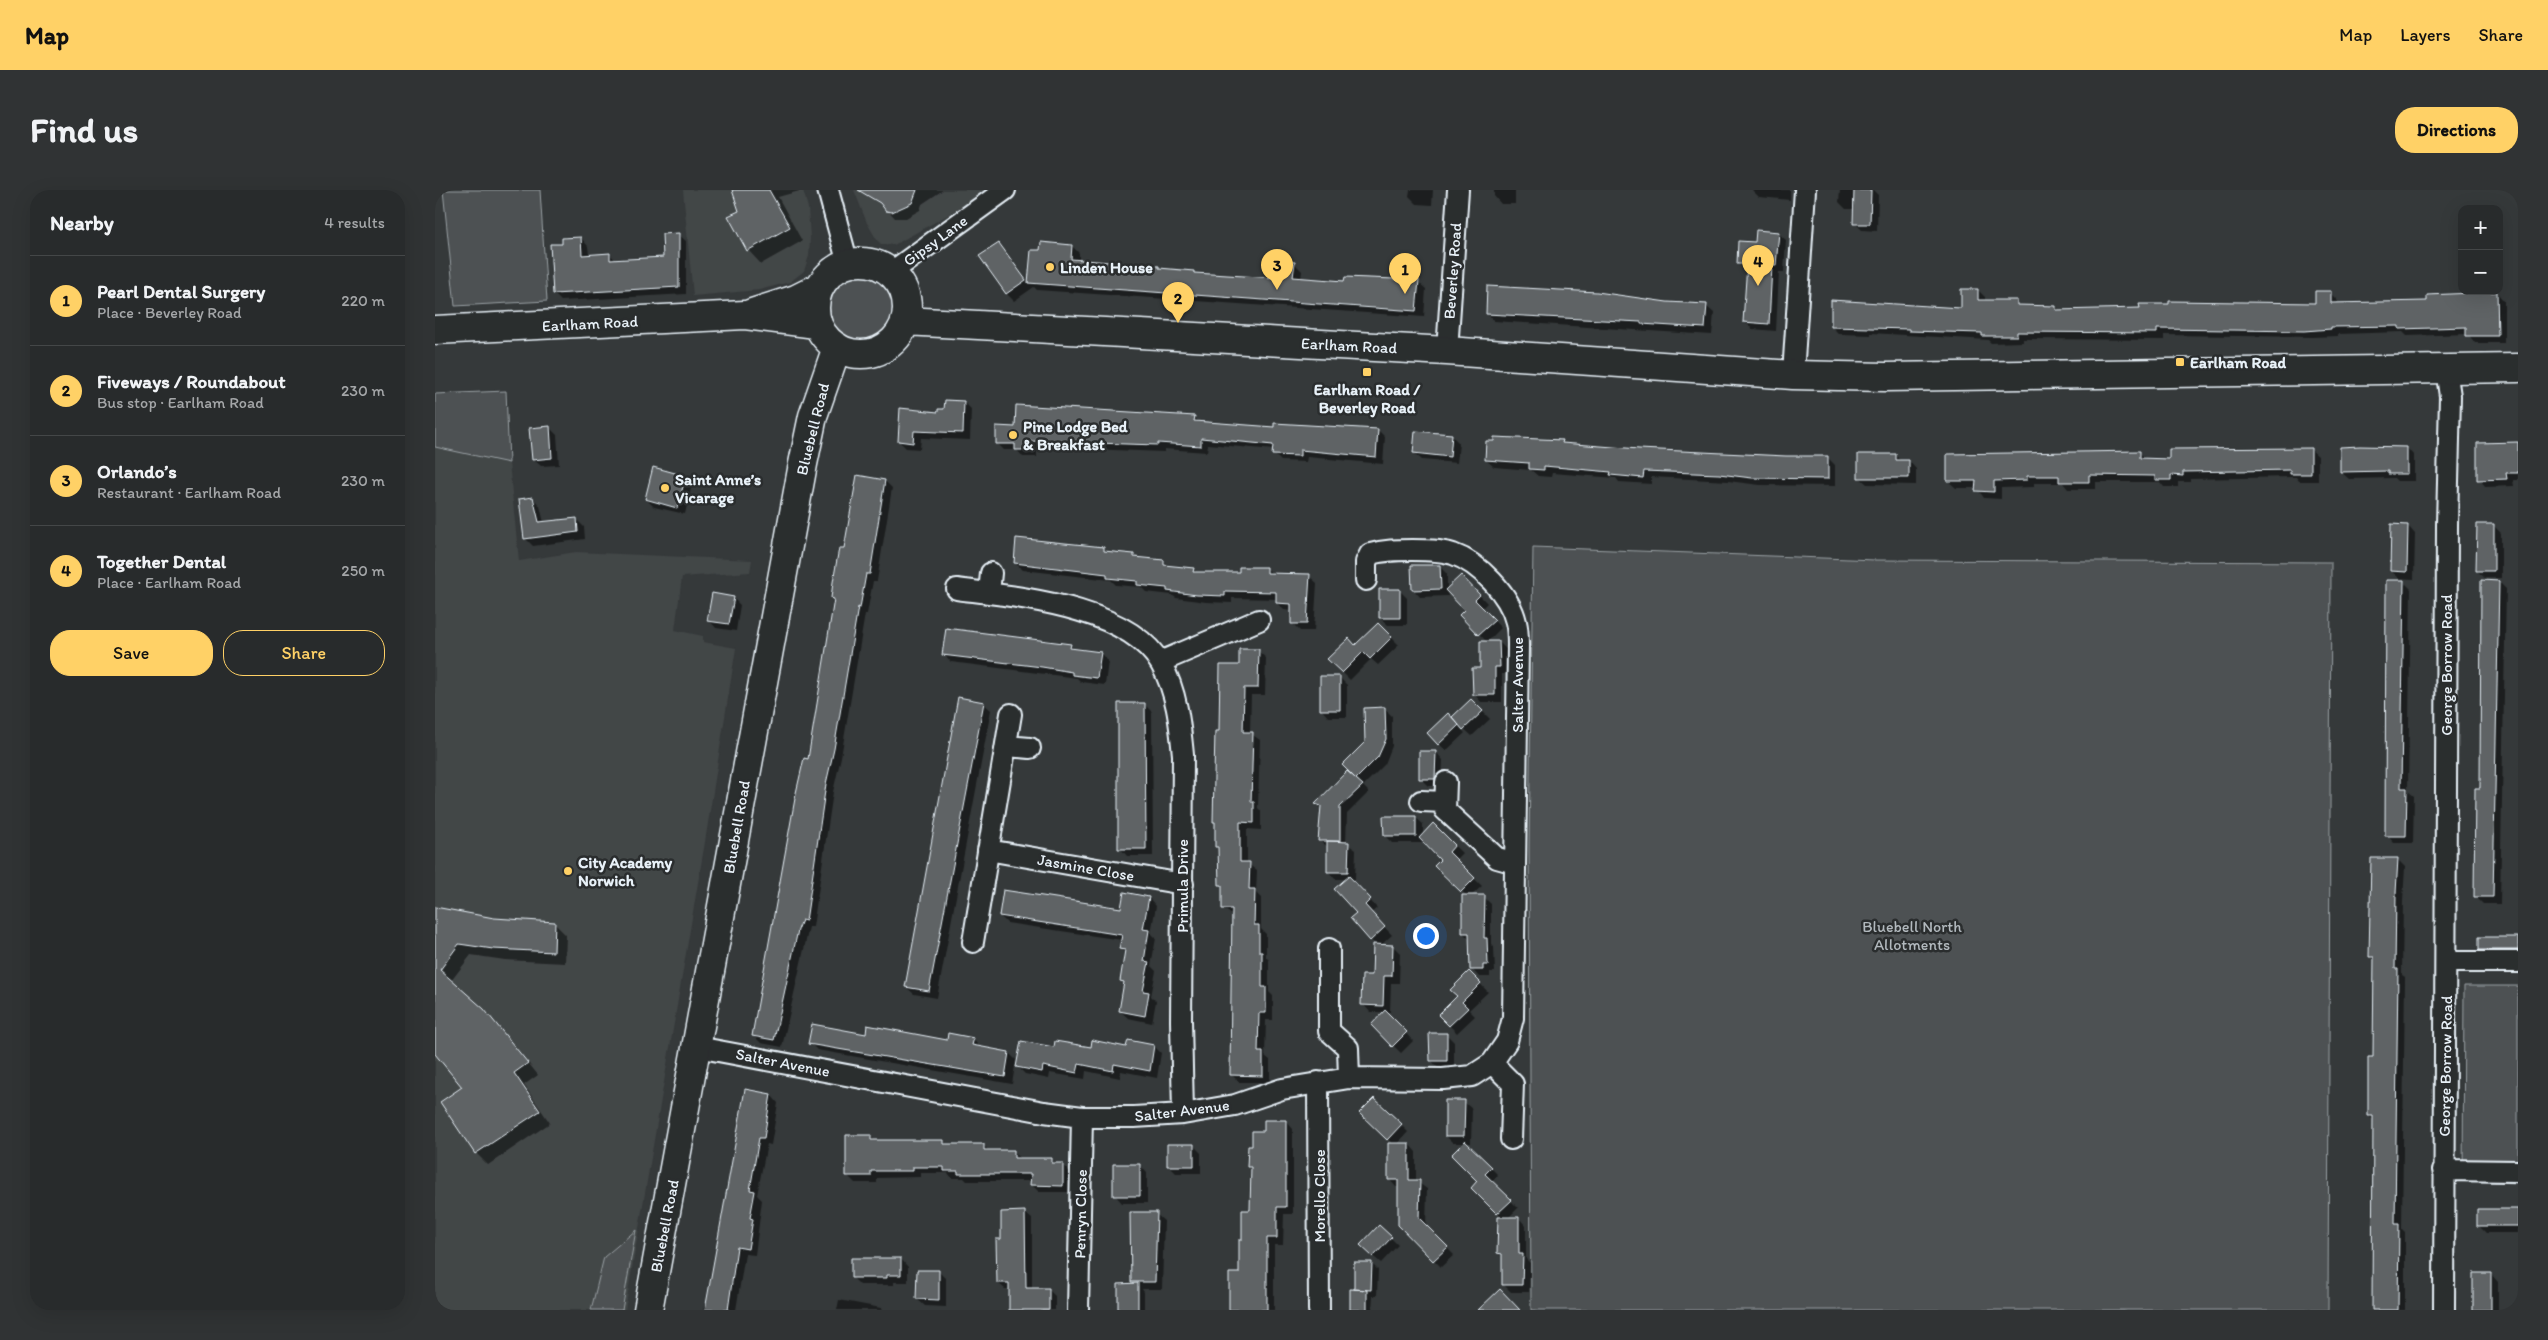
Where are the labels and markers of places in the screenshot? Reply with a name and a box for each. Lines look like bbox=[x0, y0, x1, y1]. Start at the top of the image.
pin: 4 bbox=[1742, 245, 1774, 286]
pin: 3 bbox=[1261, 249, 1293, 290]
pin: 1 bbox=[1389, 253, 1421, 294]
place label: Linden House bbox=[1060, 258, 1153, 277]
marker: Linden House bbox=[1044, 261, 1056, 273]
pin: 2 bbox=[1162, 282, 1194, 323]
place label: Earlham Road bbox=[2190, 353, 2287, 372]
marker: Earlham Road bbox=[2174, 356, 2186, 368]
marker: Earlham Road / Beverley Road bbox=[1361, 366, 1373, 378]
place label: Earlham Road / Beverley Road bbox=[1314, 380, 1421, 418]
place label: Pine Lodge Bed & Breakfast bbox=[1023, 417, 1128, 454]
marker: Pine Lodge Bed & Breakfast bbox=[1007, 429, 1019, 441]
place label: Saint Anne’s Vicarage bbox=[675, 470, 761, 508]
marker: Saint Anne’s Vicarage bbox=[659, 482, 671, 494]
place label: City Academy Norwich bbox=[578, 853, 673, 890]
marker: City Academy Norwich bbox=[562, 865, 574, 877]

